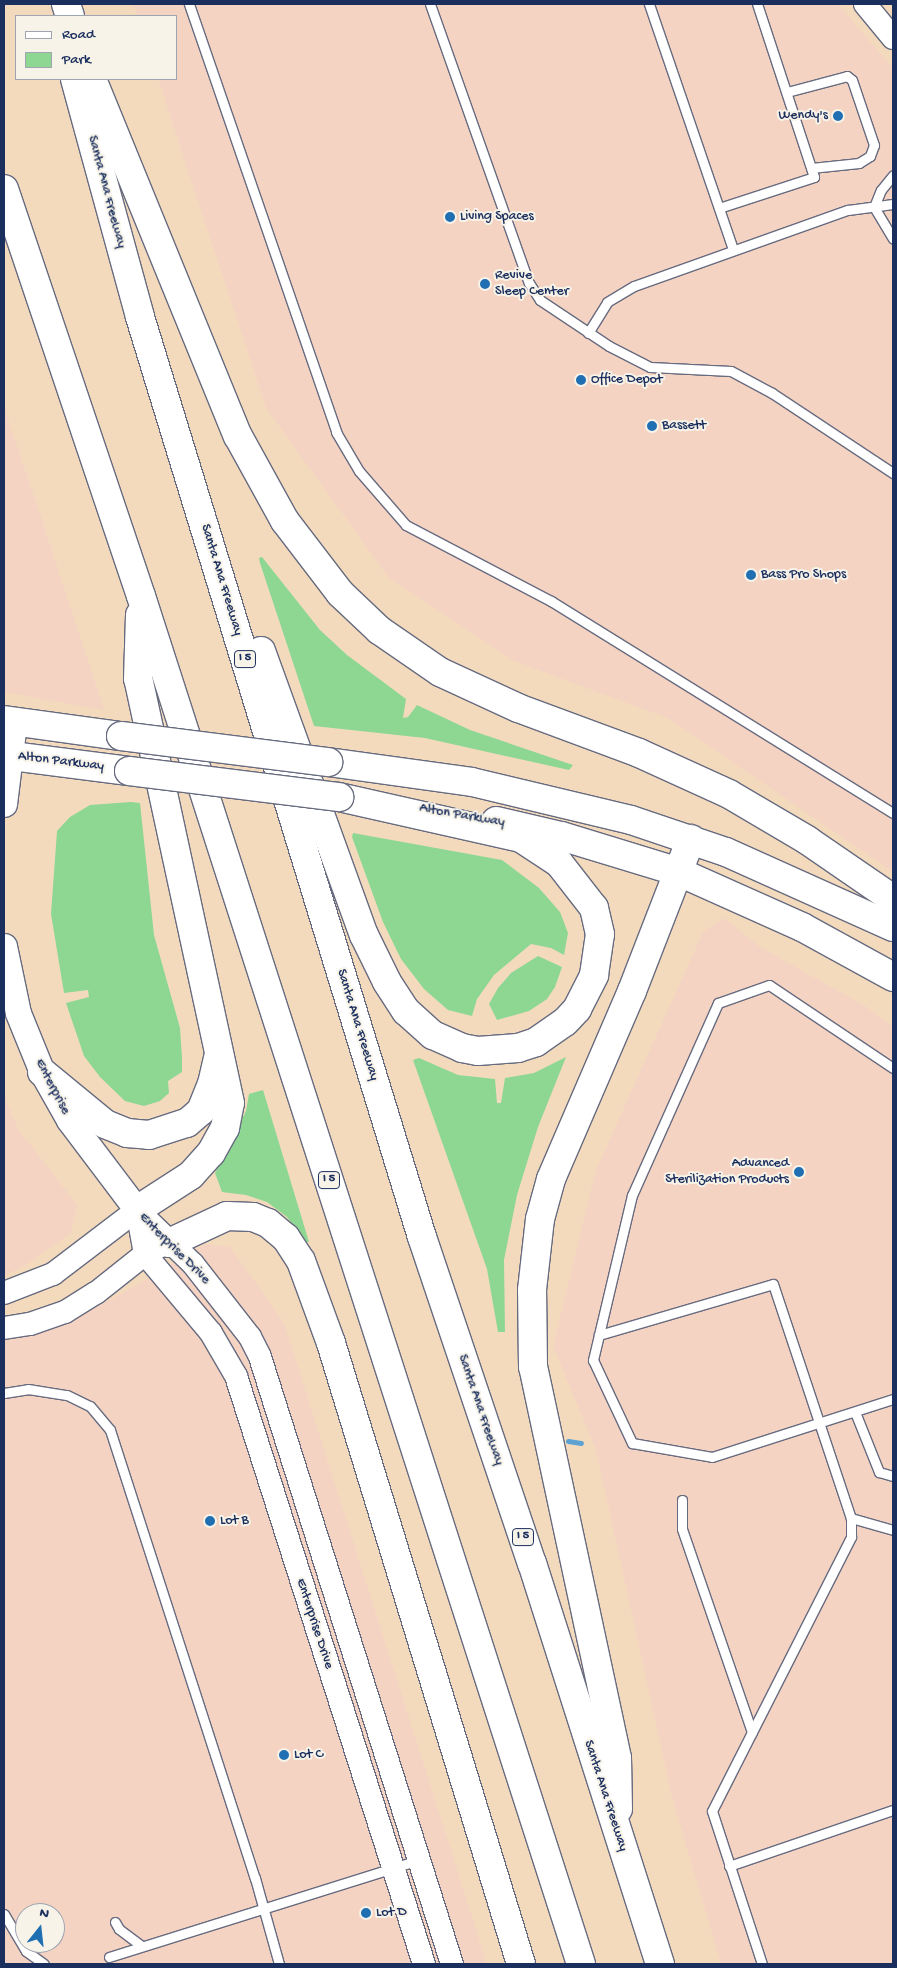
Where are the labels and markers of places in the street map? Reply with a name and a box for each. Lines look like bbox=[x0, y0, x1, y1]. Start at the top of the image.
place label: Wendy's bbox=[778, 108, 828, 124]
marker: Wendy's bbox=[832, 110, 844, 122]
place label: Living Spaces bbox=[460, 209, 534, 225]
marker: Living Spaces bbox=[444, 211, 456, 223]
place label: Revive Sleep Center bbox=[495, 268, 569, 300]
marker: Revive Sleep Center bbox=[479, 278, 491, 290]
place label: Office Depot bbox=[591, 372, 663, 388]
marker: Office Depot bbox=[575, 374, 587, 386]
place label: Bassett bbox=[662, 418, 706, 434]
marker: Bassett bbox=[646, 420, 658, 432]
place label: Bass Pro Shops bbox=[761, 567, 846, 583]
marker: Bass Pro Shops bbox=[745, 569, 757, 581]
place label: Advanced Sterilization Products bbox=[665, 1156, 789, 1188]
marker: Advanced Sterilization Products bbox=[793, 1166, 805, 1178]
place label: Lot B bbox=[220, 1513, 249, 1529]
marker: Lot B bbox=[204, 1515, 216, 1527]
place label: Lot C bbox=[294, 1747, 323, 1763]
marker: Lot C bbox=[278, 1749, 290, 1761]
place label: Lot D bbox=[376, 1905, 407, 1921]
marker: Lot D bbox=[360, 1907, 372, 1919]

